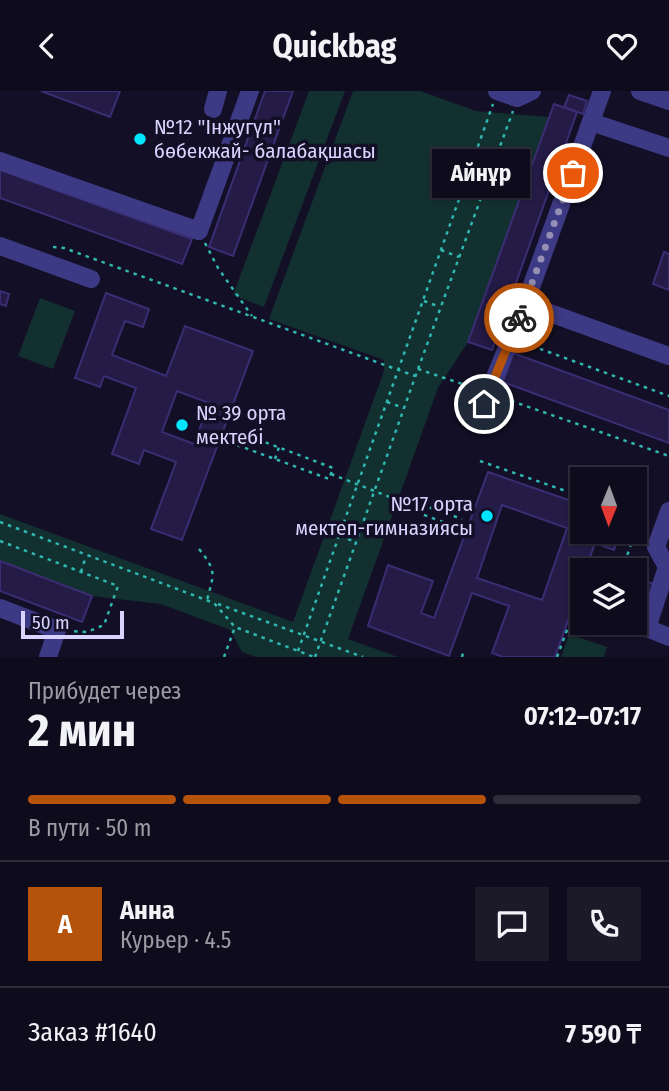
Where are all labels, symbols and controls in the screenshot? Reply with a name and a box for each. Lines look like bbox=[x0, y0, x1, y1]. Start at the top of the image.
icon: back bbox=[28, 27, 66, 65]
text: Quickbag bbox=[273, 27, 396, 65]
icon: heart bbox=[603, 27, 641, 65]
place label: №12 "Інжугүл" бөбекжай- балабақшасы bbox=[154, 114, 376, 164]
marker: №12 "Інжугүл" бөбекжай- балабақшасы bbox=[132, 131, 148, 147]
pin bbox=[543, 143, 603, 203]
callout: Айнұр bbox=[433, 148, 531, 197]
icon: bag bbox=[554, 154, 592, 192]
text: Айнұр bbox=[451, 159, 511, 187]
courier bbox=[484, 283, 554, 353]
icon: bike bbox=[500, 299, 538, 337]
pin bbox=[454, 374, 514, 434]
icon: home bbox=[465, 385, 503, 423]
place label: № 39 орта мектебі bbox=[196, 400, 286, 450]
marker: № 39 орта мектебі bbox=[174, 417, 190, 433]
north arrow bbox=[570, 467, 648, 544]
map controls bbox=[570, 467, 647, 635]
place label: №17 орта мектеп-гимназиясы bbox=[295, 491, 473, 541]
marker: №17 орта мектеп-гимназиясы bbox=[479, 508, 495, 524]
button: layers bbox=[570, 558, 647, 635]
scale bar bbox=[21, 608, 124, 640]
text: 50 m bbox=[32, 611, 70, 634]
text: Прибудет через bbox=[28, 677, 181, 705]
text: 07:12–07:17 bbox=[524, 701, 641, 732]
text: 2 мин bbox=[28, 703, 136, 758]
text: В пути · 50 m bbox=[28, 814, 151, 842]
button: chat bbox=[475, 887, 549, 961]
button: phone bbox=[567, 887, 641, 961]
text: Анна bbox=[120, 895, 175, 926]
text: А bbox=[58, 909, 72, 940]
text: Курьер · 4.5 bbox=[120, 926, 231, 954]
text: Заказ #1640 bbox=[28, 1017, 157, 1048]
text: 7 590 ₸ bbox=[565, 1019, 641, 1050]

